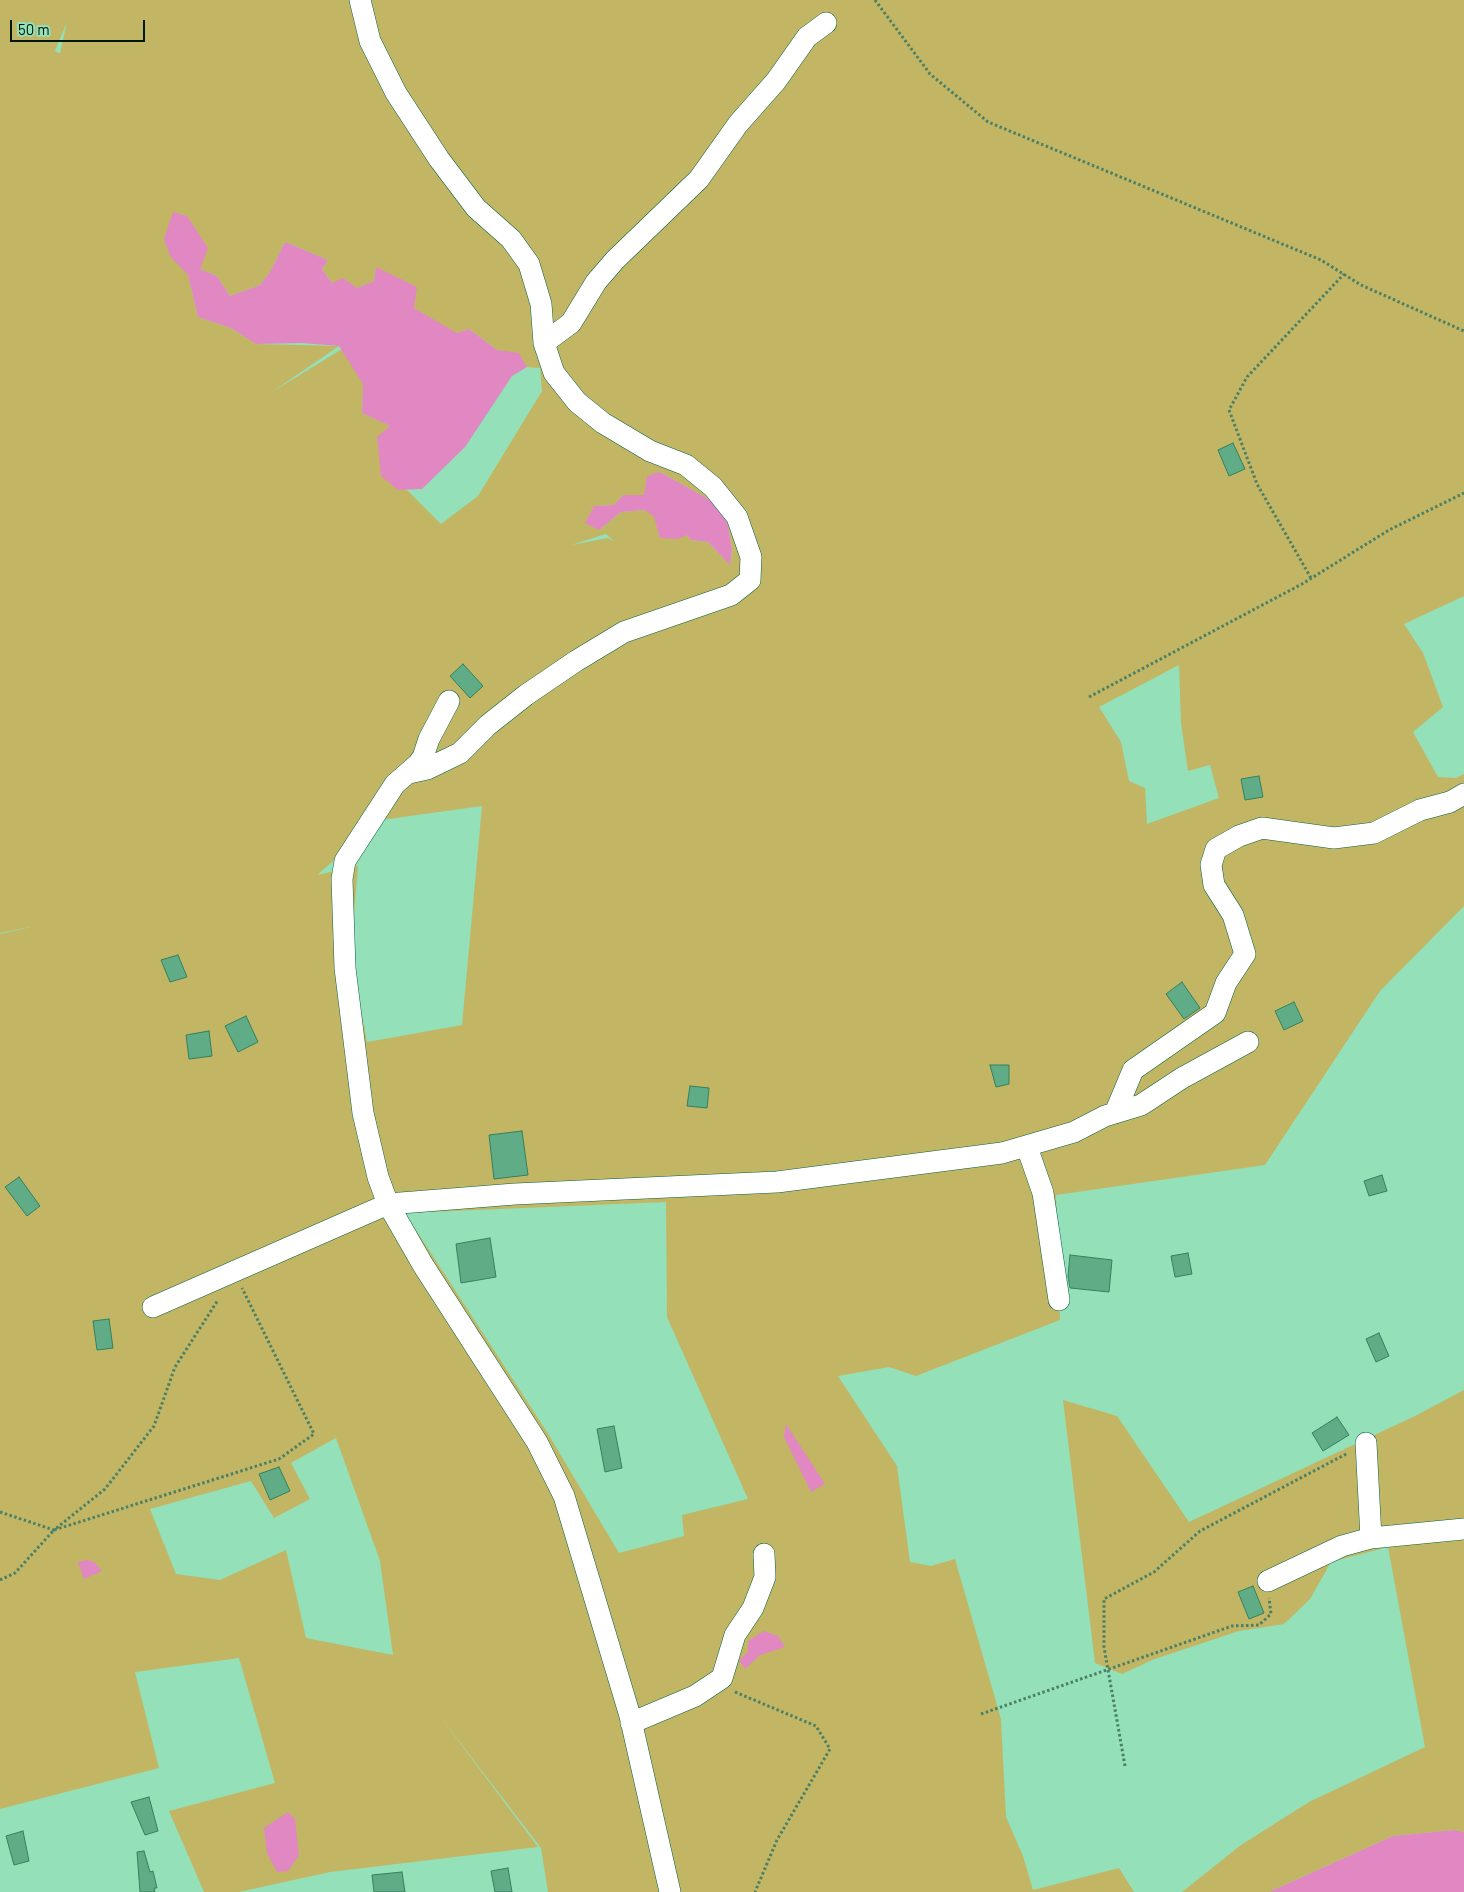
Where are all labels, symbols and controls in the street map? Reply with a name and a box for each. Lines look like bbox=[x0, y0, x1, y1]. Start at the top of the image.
scale bar bbox=[12, 10, 148, 42]
text: 50 m bbox=[18, 20, 50, 38]

